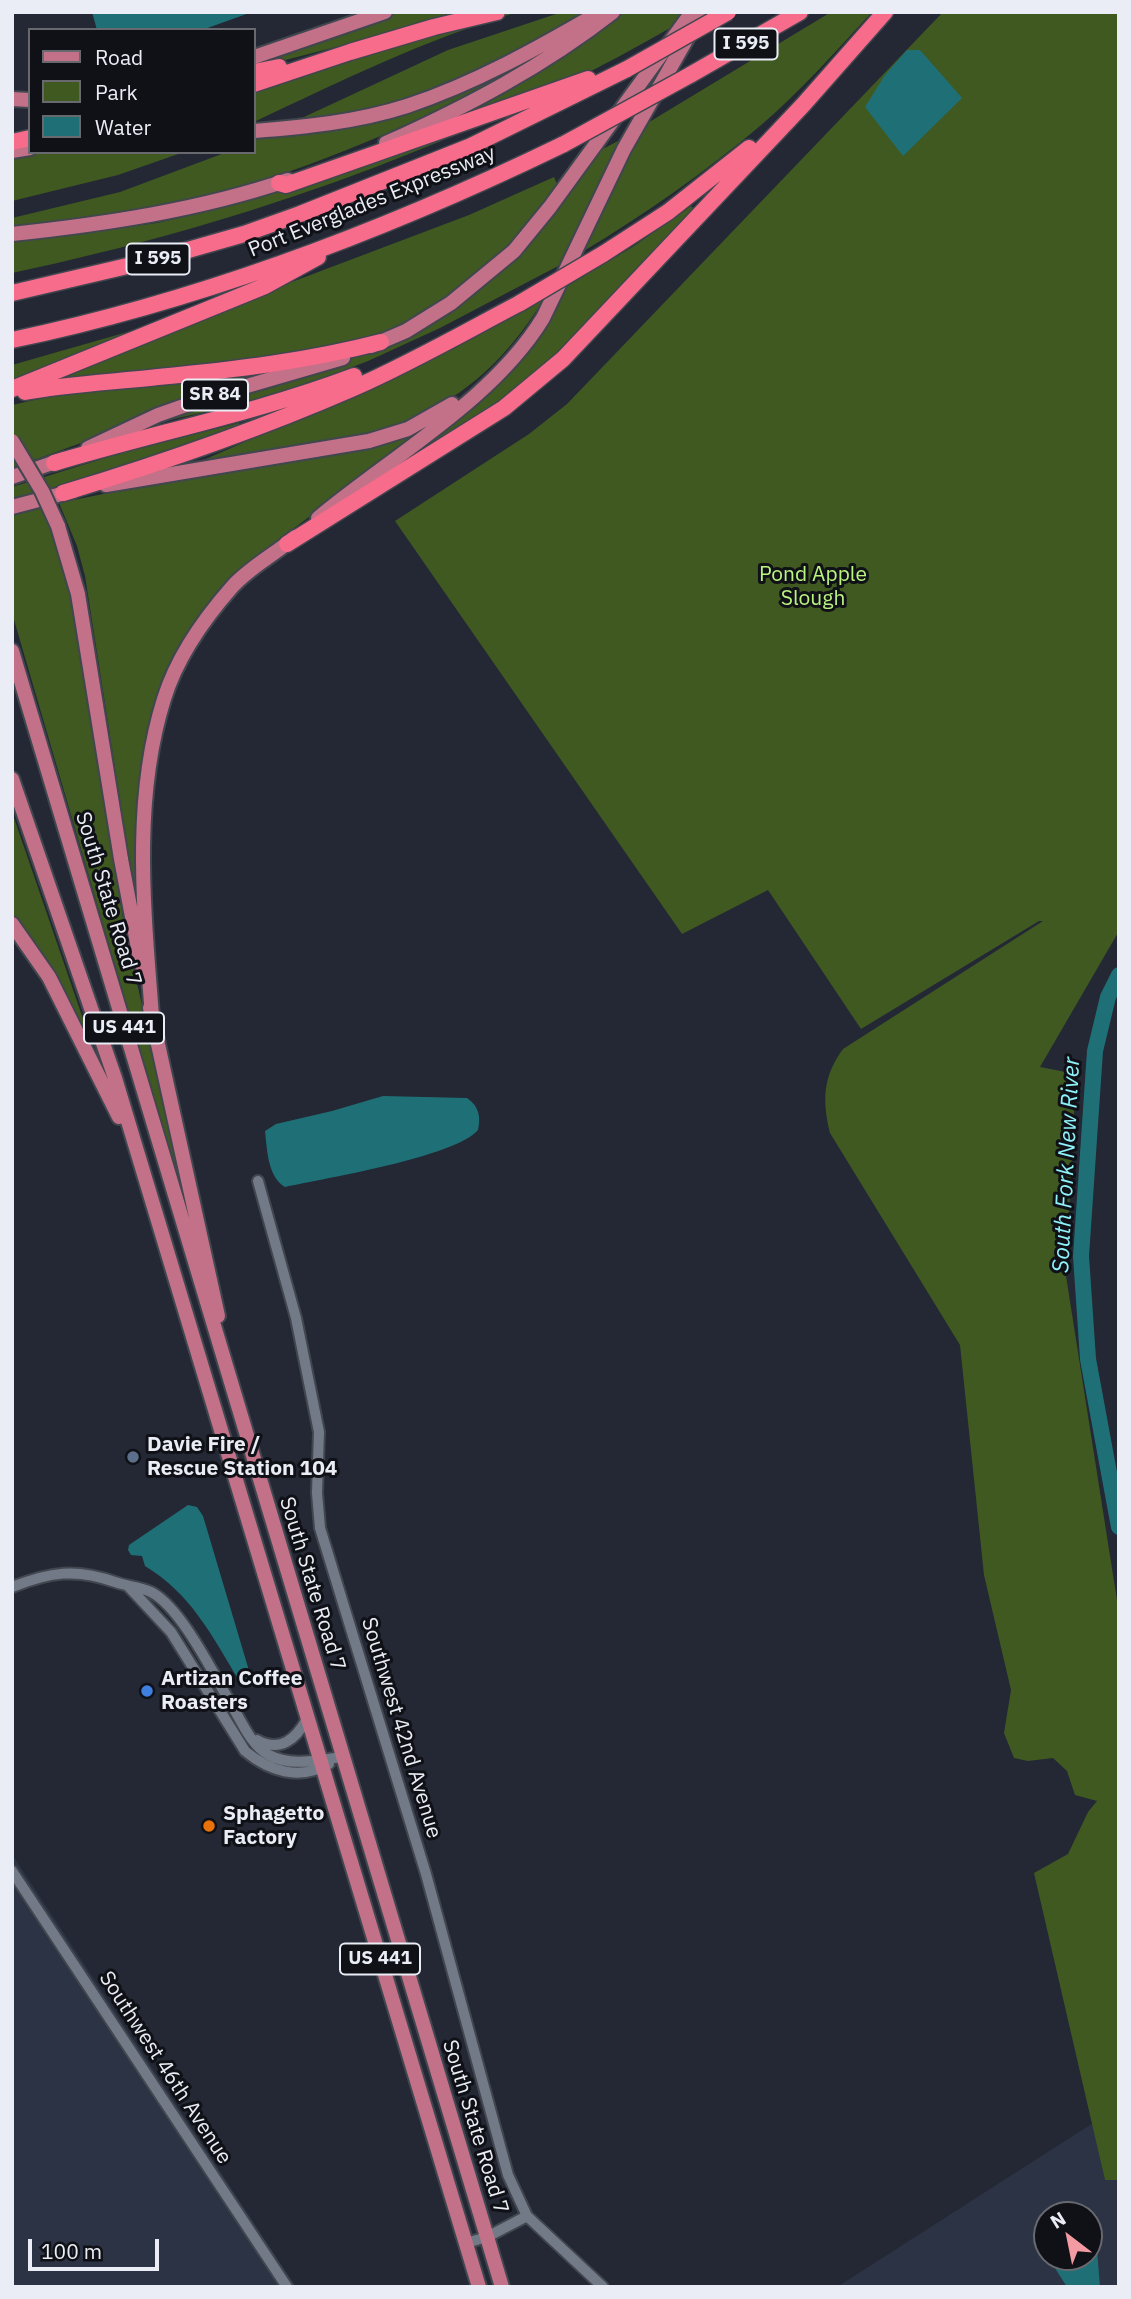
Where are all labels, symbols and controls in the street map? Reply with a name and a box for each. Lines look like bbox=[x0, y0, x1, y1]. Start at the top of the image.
legend bbox=[28, 28, 256, 154]
road number: I 595 bbox=[714, 28, 778, 60]
text: Road bbox=[95, 43, 143, 71]
text: Park bbox=[95, 78, 138, 106]
text: Water bbox=[95, 113, 151, 141]
street label: Port Everglades Expressway bbox=[245, 141, 499, 263]
road number: I 595 bbox=[127, 244, 190, 274]
road number: SR 84 bbox=[182, 380, 248, 410]
park label: Pond Apple Slough bbox=[759, 562, 867, 612]
street label: South State Road 7 bbox=[70, 809, 146, 989]
road number: US 441 bbox=[84, 1012, 164, 1044]
water label: South Fork New River bbox=[1048, 1056, 1086, 1274]
place label: Davie Fire / Rescue Station 104 bbox=[147, 1432, 337, 1482]
marker: Davie Fire / Rescue Station 104 bbox=[125, 1449, 141, 1465]
street label: South State Road 7 bbox=[274, 1494, 350, 1674]
street label: Southwest 42nd Avenue bbox=[355, 1615, 447, 1841]
place label: Artizan Coffee Roasters bbox=[161, 1666, 302, 1716]
marker: Artizan Coffee Roasters bbox=[139, 1683, 155, 1699]
place label: Sphagetto Factory bbox=[223, 1801, 324, 1851]
marker: Sphagetto Factory bbox=[201, 1818, 217, 1834]
road number: US 441 bbox=[340, 1943, 420, 1974]
street label: Southwest 46th Avenue bbox=[93, 1967, 237, 2169]
street label: South State Road 7 bbox=[437, 2037, 513, 2217]
north arrow bbox=[1033, 2201, 1103, 2271]
text: N bbox=[1046, 2206, 1070, 2234]
scale bar bbox=[32, 2226, 163, 2270]
text: 100 m bbox=[41, 2237, 102, 2265]

